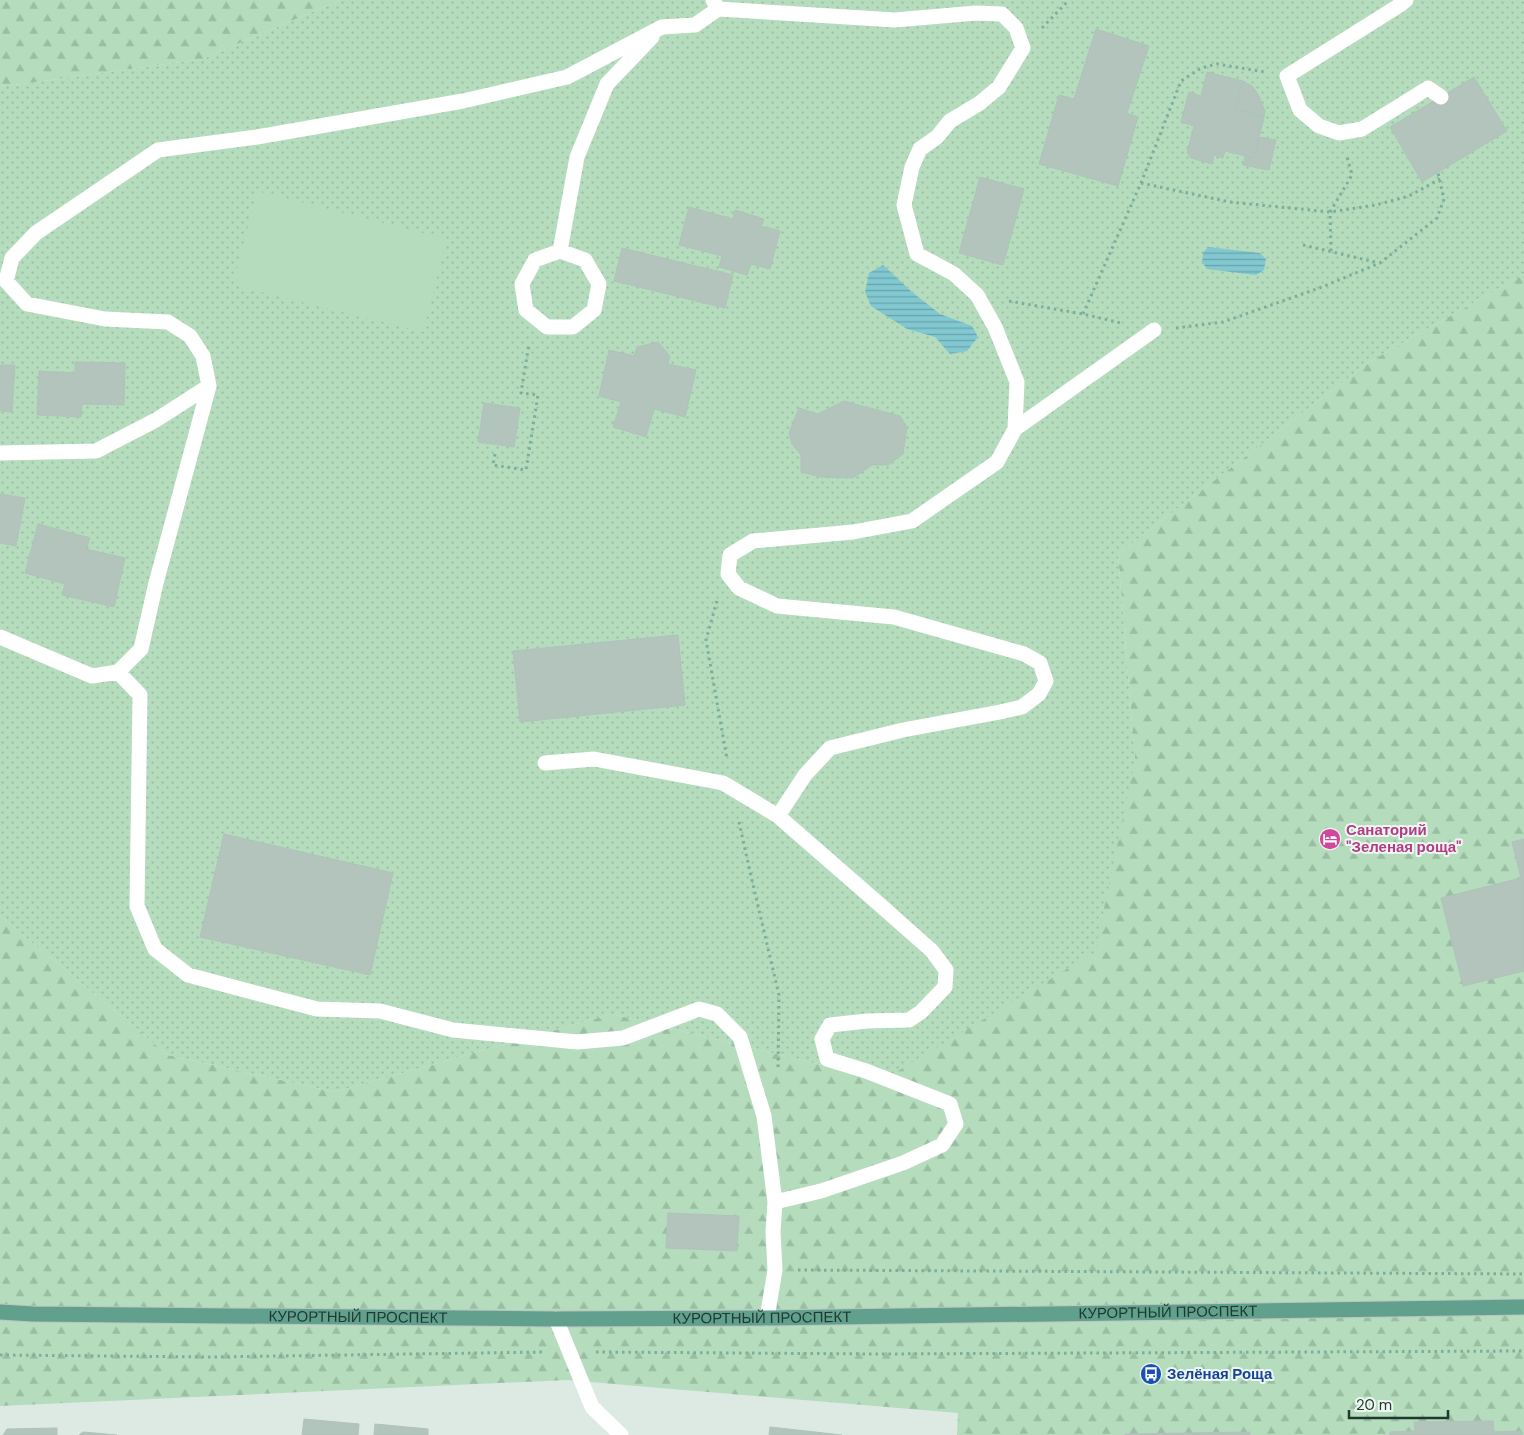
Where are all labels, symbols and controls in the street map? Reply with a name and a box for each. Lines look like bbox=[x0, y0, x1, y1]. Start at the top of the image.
place label: Санаторий "Зеленая роща" bbox=[1346, 820, 1462, 857]
hotel icon: Санаторий "Зеленая роща" bbox=[1318, 827, 1342, 851]
street label: КУРОРТНЫЙ ПРОСПЕКТ bbox=[1078, 1301, 1257, 1323]
street label: КУРОРТНЫЙ ПРОСПЕКТ bbox=[268, 1306, 447, 1328]
street label: КУРОРТНЫЙ ПРОСПЕКТ bbox=[672, 1307, 852, 1328]
bus stop icon: Зелёная Роща bbox=[1139, 1362, 1163, 1386]
place label: Зелёная Роща bbox=[1167, 1364, 1273, 1384]
scale bar bbox=[1349, 1388, 1448, 1420]
text: 20 m bbox=[1356, 1395, 1392, 1415]

